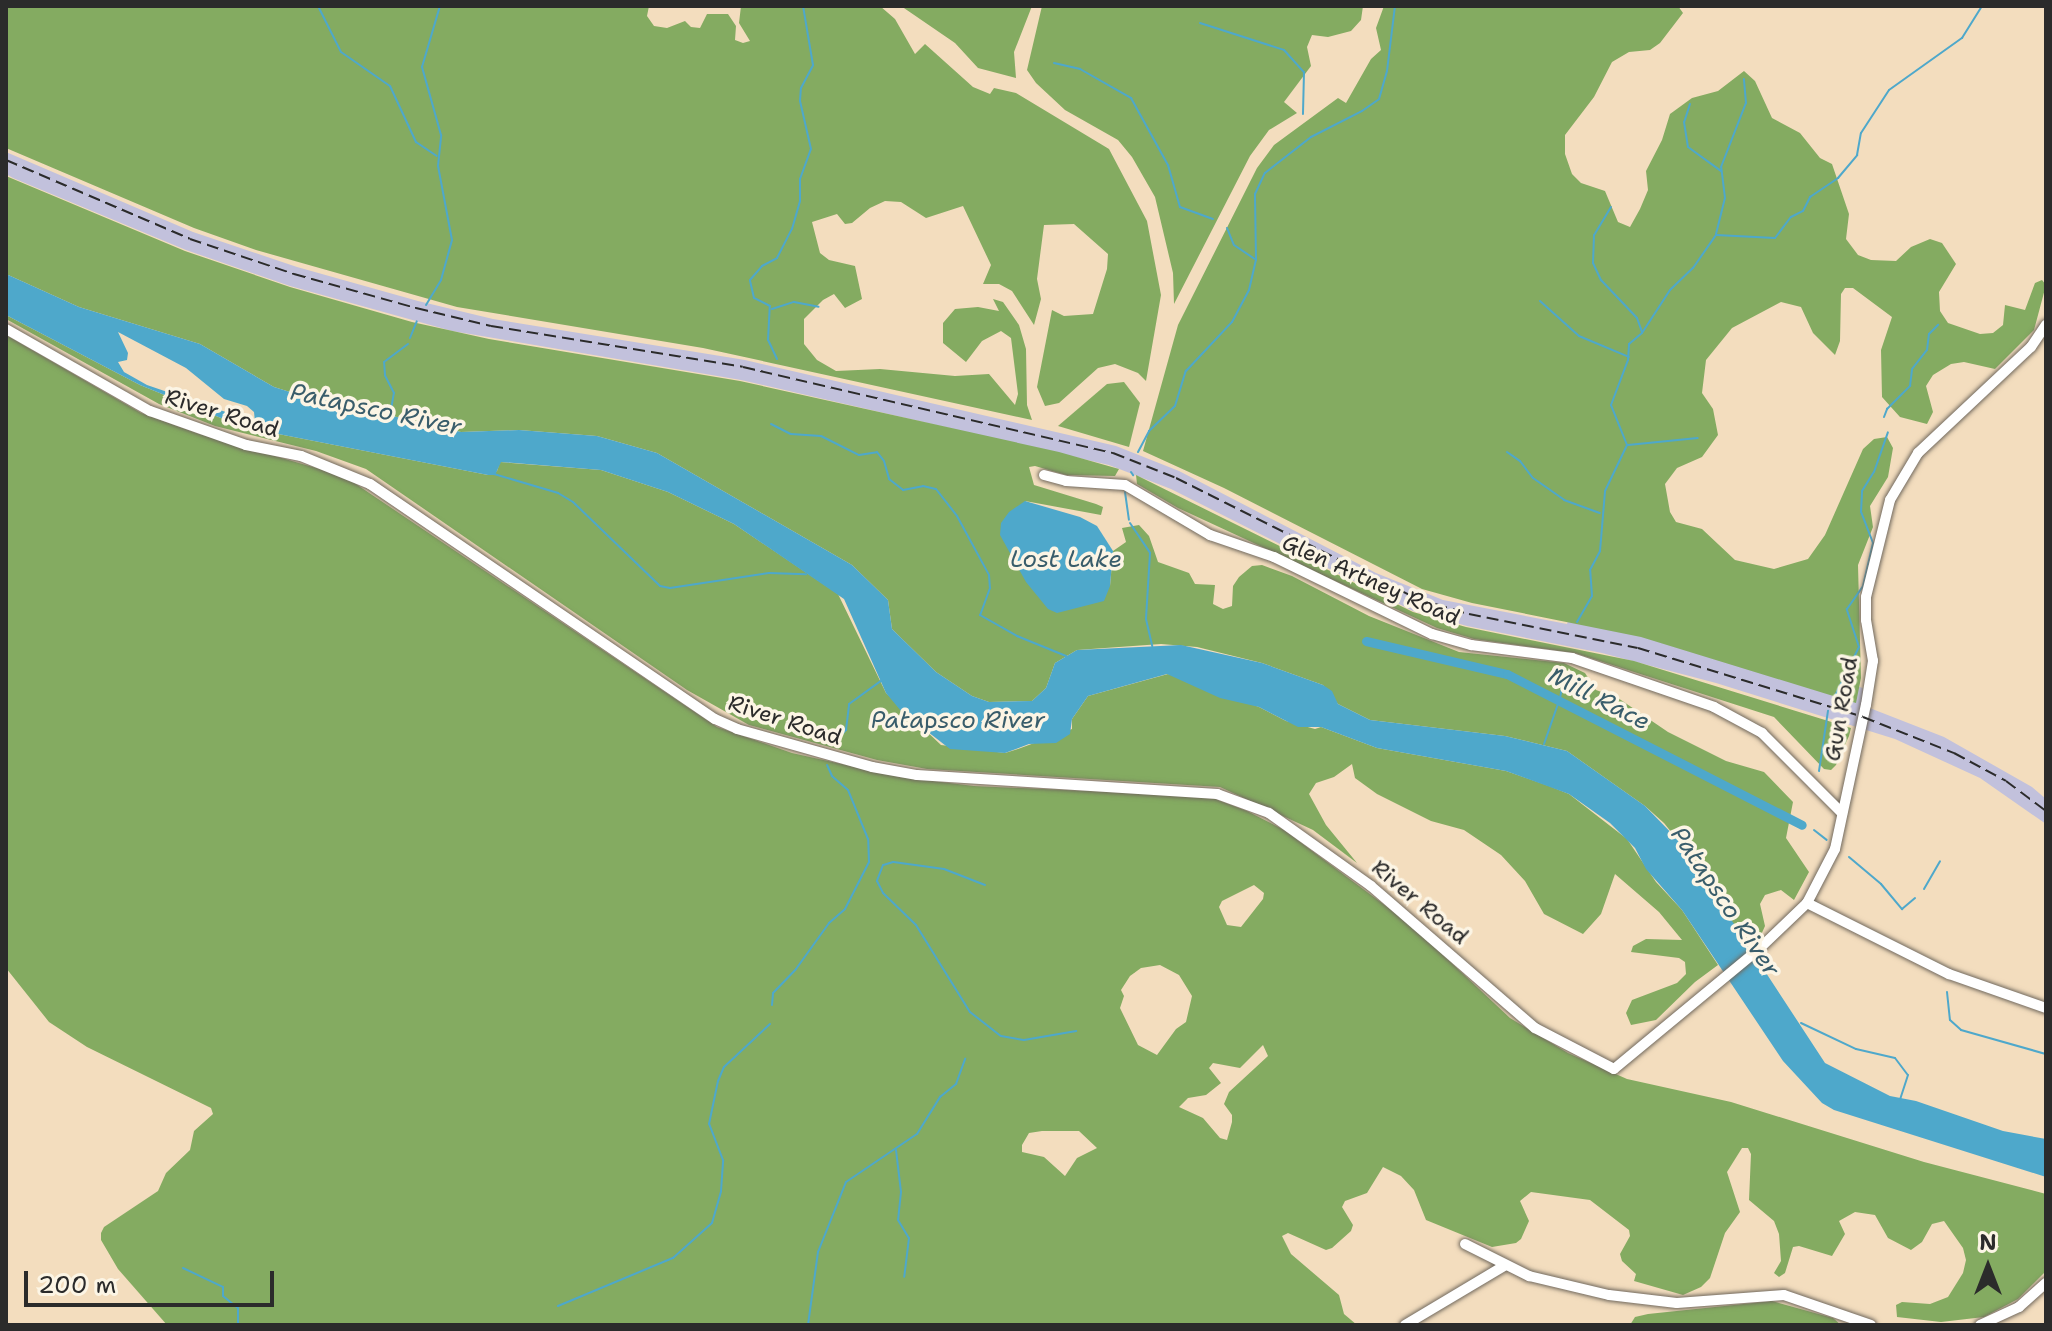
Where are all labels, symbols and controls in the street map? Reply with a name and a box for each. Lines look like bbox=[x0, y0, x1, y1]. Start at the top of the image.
water label: Patapsco River bbox=[288, 378, 464, 442]
street label: River Road bbox=[162, 383, 282, 443]
street label: Glen Artney Road bbox=[1278, 529, 1464, 631]
water label: Lost Lake bbox=[1010, 546, 1122, 574]
street label: Gun Road bbox=[1819, 655, 1863, 763]
water label: Mill Race bbox=[1544, 661, 1654, 737]
street label: River Road bbox=[725, 689, 845, 751]
water label: Patapsco River bbox=[871, 707, 1045, 735]
water label: Patapsco River bbox=[1664, 822, 1786, 982]
street label: River Road bbox=[1366, 854, 1474, 950]
north arrow bbox=[1948, 1227, 2028, 1307]
text: N bbox=[1979, 1228, 1997, 1257]
scale bar bbox=[28, 1255, 278, 1305]
text: 200 m bbox=[38, 1269, 116, 1301]

